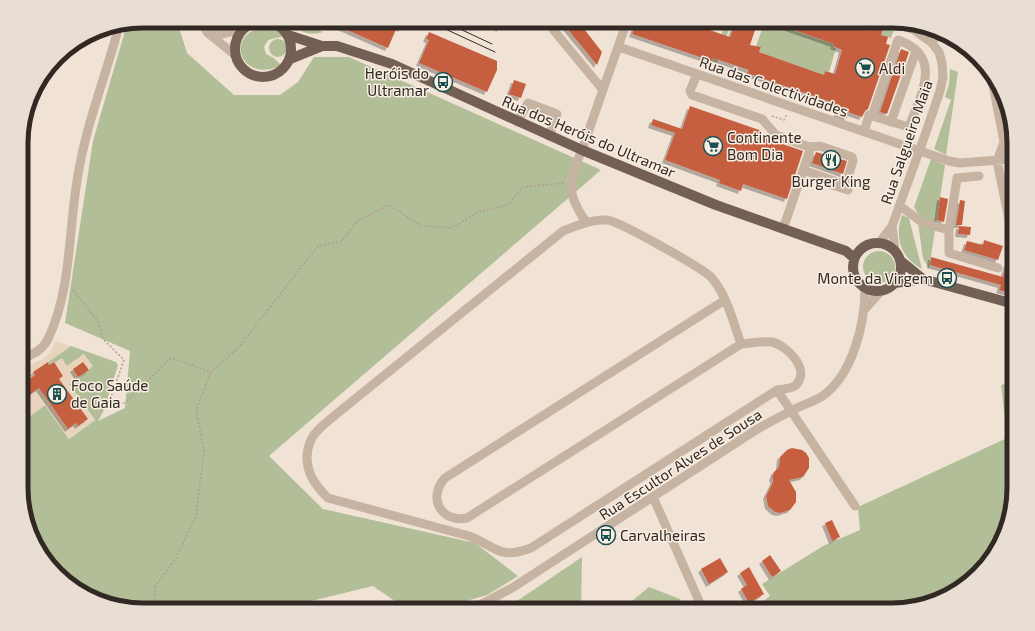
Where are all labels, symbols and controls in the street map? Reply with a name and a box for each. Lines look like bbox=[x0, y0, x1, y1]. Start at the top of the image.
street label: Rua das Colectividades bbox=[697, 52, 851, 120]
supermarket icon: Aldi bbox=[854, 57, 876, 79]
place label: Aldi bbox=[879, 59, 905, 77]
place label: Heróis do Ultramar bbox=[365, 64, 429, 99]
bus stop icon: Heróis do Ultramar bbox=[432, 71, 454, 93]
street label: Rua Salgueiro Maia bbox=[876, 78, 936, 206]
street label: Rua dos Heróis do Ultramar bbox=[500, 91, 678, 181]
place label: Continente Bom Dia bbox=[727, 128, 801, 163]
supermarket icon: Continente Bom Dia bbox=[702, 135, 724, 157]
restaurant icon: Burger King bbox=[820, 149, 842, 171]
place label: Burger King bbox=[792, 172, 871, 190]
bus stop icon: Monte da Virgem bbox=[936, 267, 958, 289]
place label: Monte da Virgem bbox=[817, 269, 933, 287]
place label: Foco Saúde de Gaia bbox=[71, 376, 148, 411]
building icon: Foco Saúde de Gaia bbox=[46, 383, 68, 405]
street label: Rua Escultor Alves de Sousa bbox=[595, 405, 765, 523]
bus stop icon: Carvalheiras bbox=[595, 524, 617, 546]
place label: Carvalheiras bbox=[620, 526, 706, 544]

